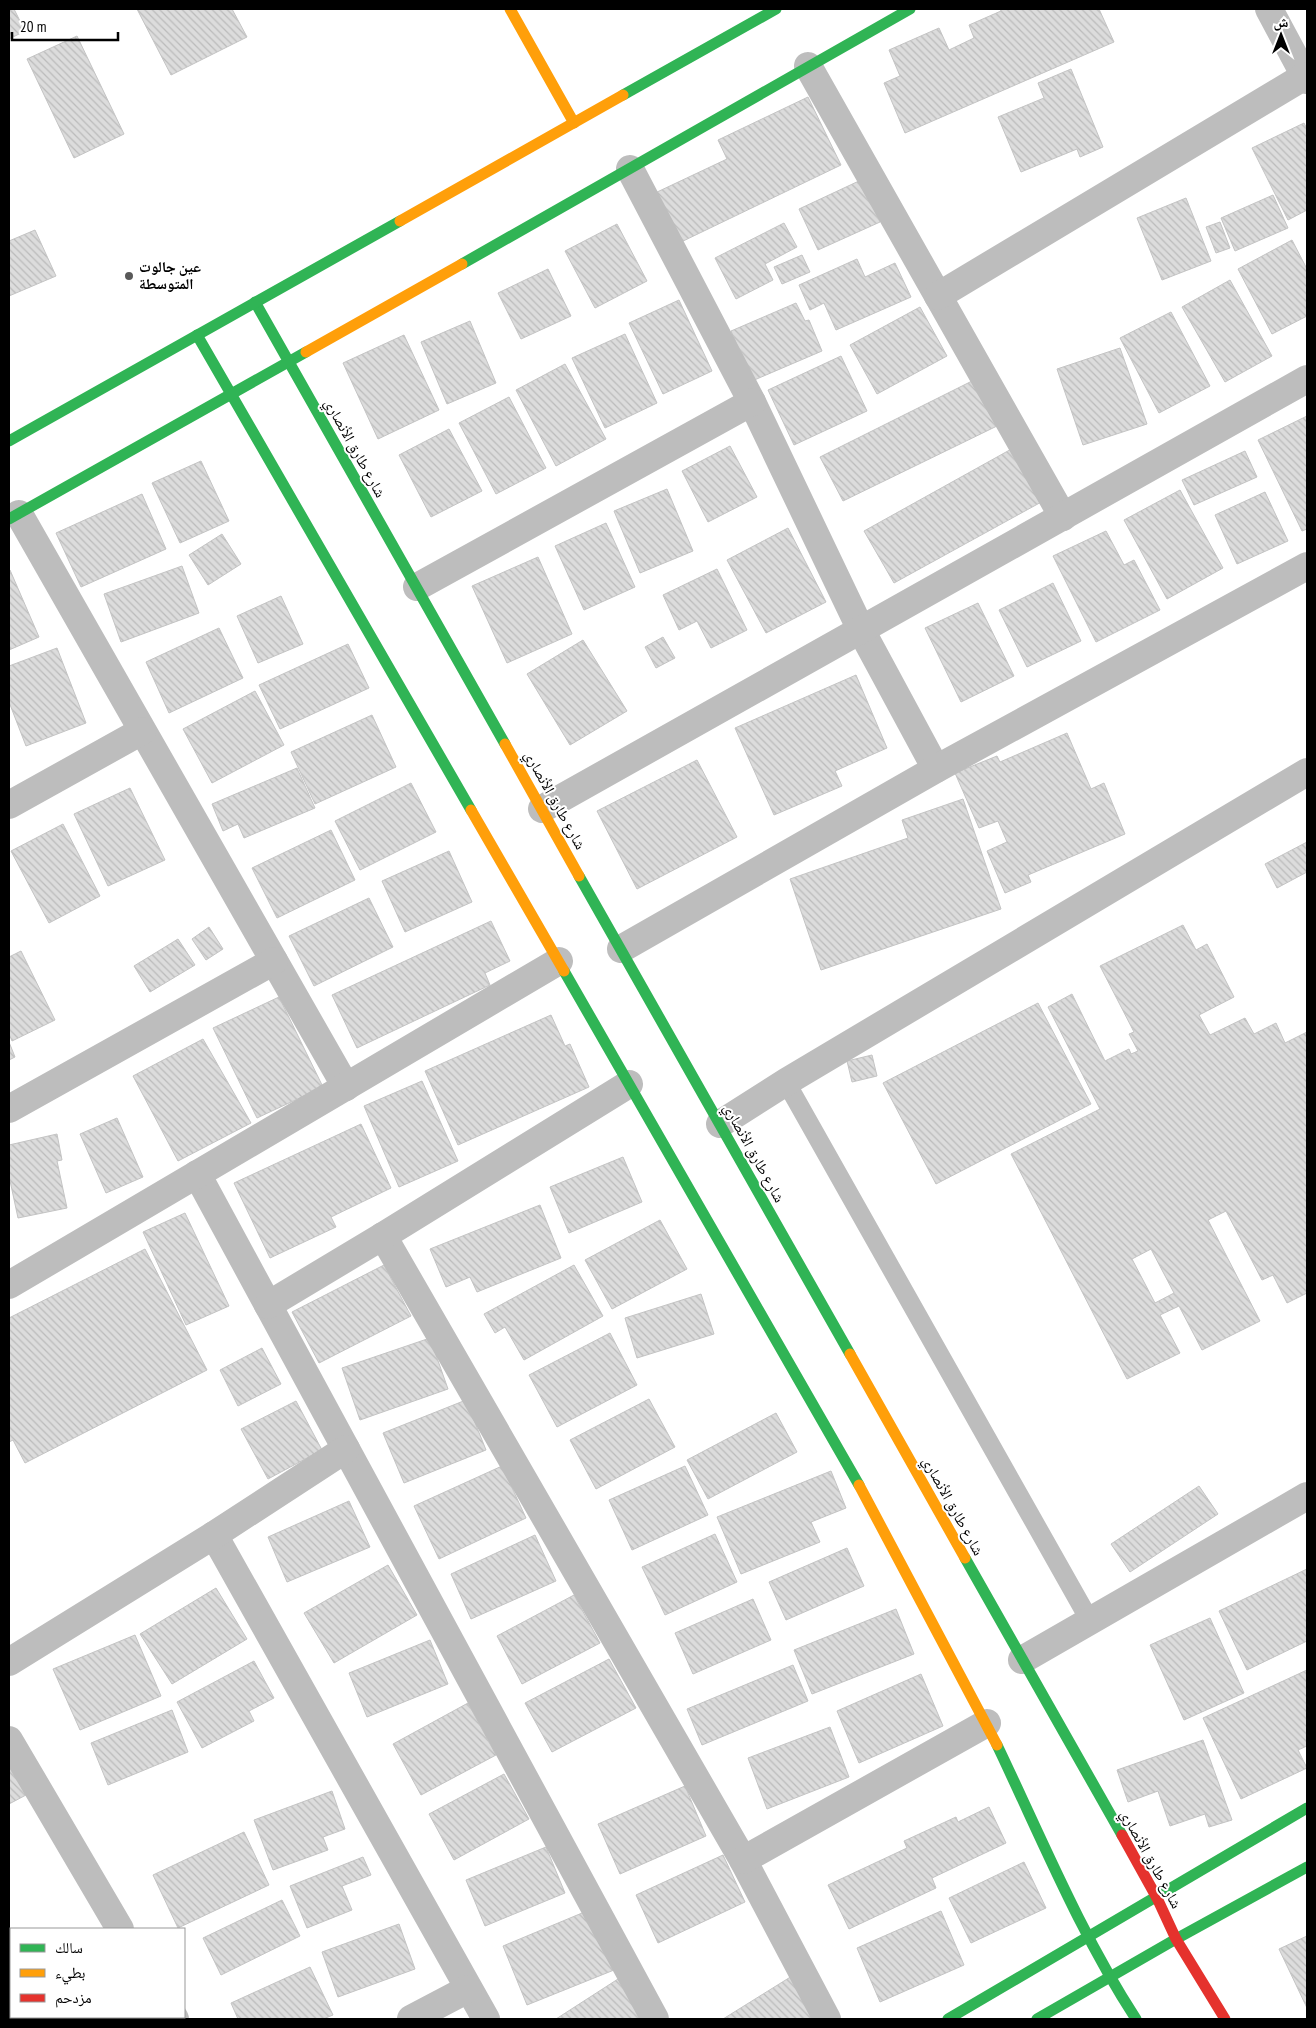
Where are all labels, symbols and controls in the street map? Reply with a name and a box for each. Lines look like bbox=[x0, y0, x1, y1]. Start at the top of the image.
scale bar bbox=[12, 10, 119, 42]
north arrow bbox=[1256, 10, 1306, 60]
text: ش bbox=[1274, 13, 1289, 31]
text: 20 m bbox=[20, 17, 46, 36]
place label: عين جالوت المتوسطة bbox=[139, 257, 201, 293]
marker: عين جالوت المتوسطة bbox=[123, 270, 135, 282]
street label: شارع طارق الأنصاري bbox=[318, 395, 390, 502]
street label: شارع طارق الأنصاري bbox=[518, 747, 590, 854]
street label: شارع طارق الأنصاري bbox=[717, 1100, 789, 1207]
street label: شارع طارق الأنصاري bbox=[916, 1453, 988, 1560]
street label: شارع طارق الأنصاري bbox=[1114, 1806, 1186, 1913]
legend bbox=[10, 1928, 185, 2018]
text: سالك bbox=[55, 1938, 83, 1957]
text: بطيء bbox=[55, 1963, 85, 1985]
text: مزدحم bbox=[55, 1988, 92, 2008]

